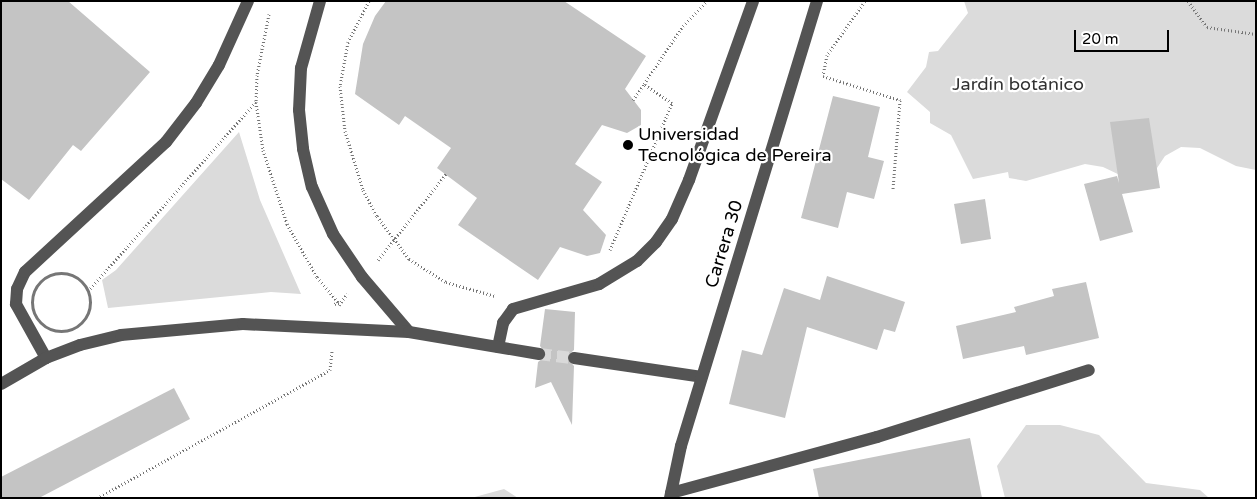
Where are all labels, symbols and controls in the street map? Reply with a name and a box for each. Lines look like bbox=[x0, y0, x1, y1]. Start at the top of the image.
scale bar bbox=[1077, 20, 1172, 52]
text: 20 m bbox=[1082, 30, 1119, 48]
park label: Jardín botánico bbox=[952, 73, 1084, 95]
place label: Universidad Tecnológica de Pereira bbox=[638, 124, 832, 166]
marker: Universidad Tecnológica de Pereira bbox=[622, 139, 634, 151]
street label: Carrera 30 bbox=[700, 198, 748, 290]

